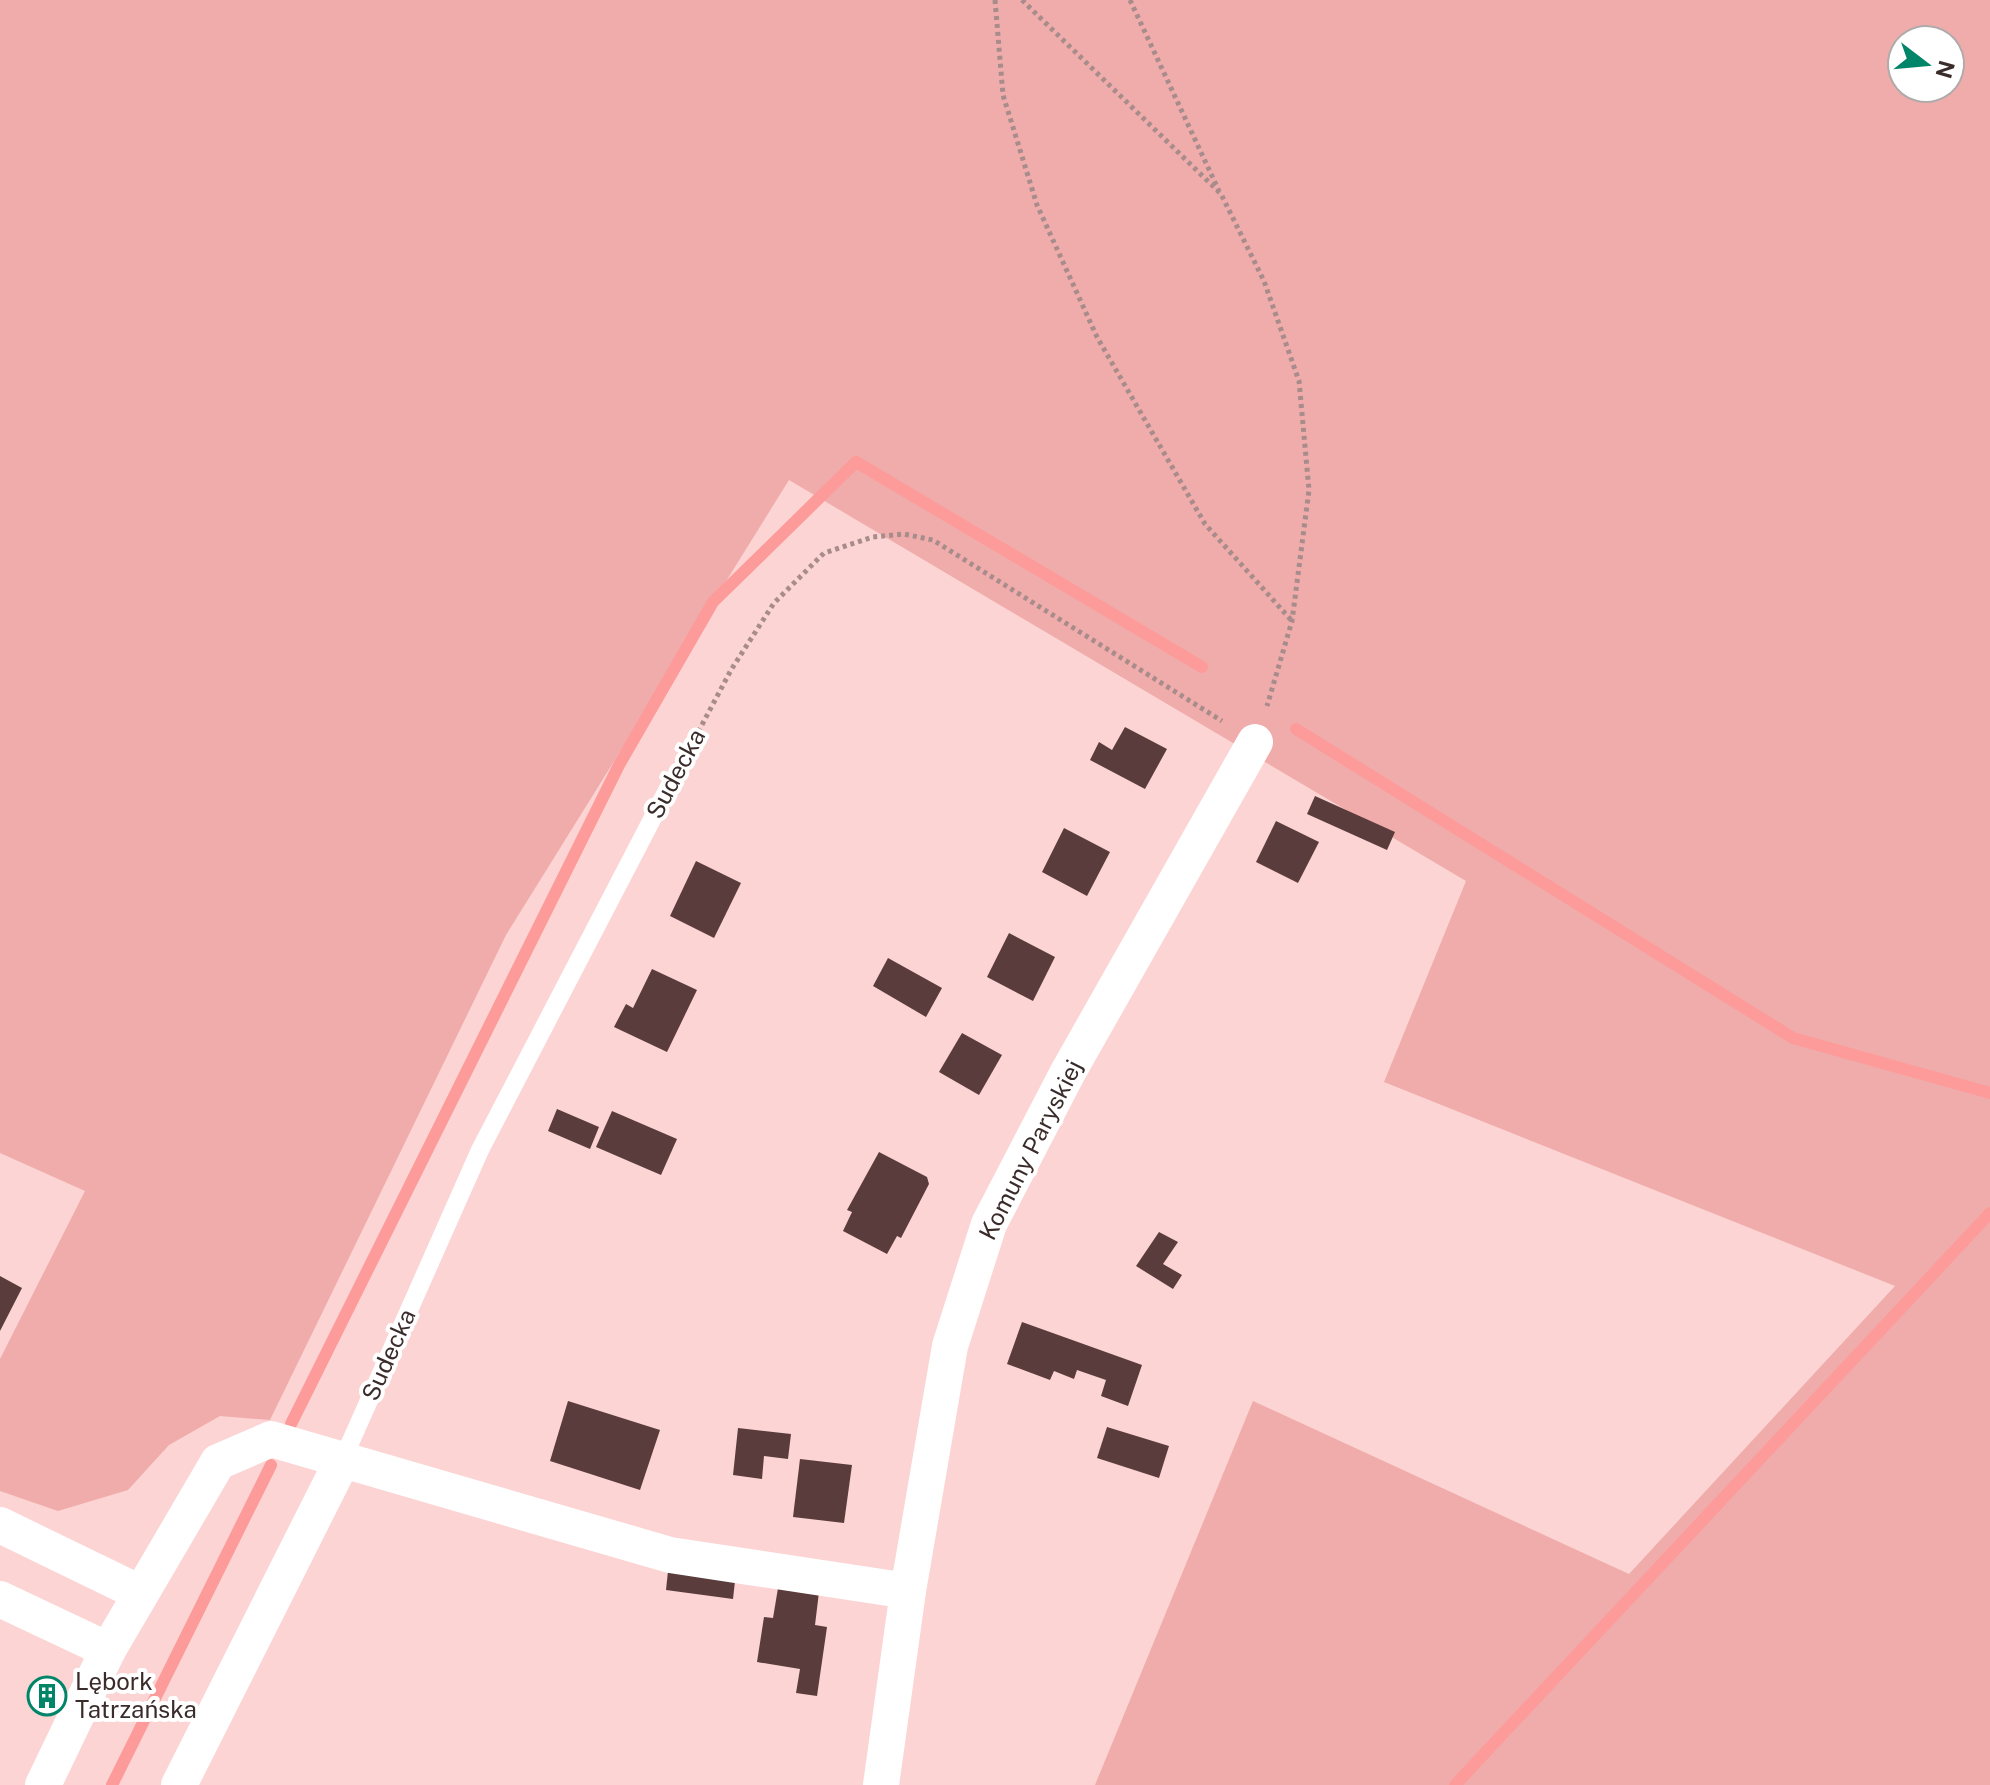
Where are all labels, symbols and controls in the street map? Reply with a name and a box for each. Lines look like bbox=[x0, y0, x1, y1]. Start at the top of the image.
north arrow bbox=[1886, 24, 1966, 104]
text: N bbox=[1930, 58, 1960, 81]
street label: Sudecka bbox=[640, 724, 710, 823]
street label: Komuny Paryskiej bbox=[973, 1055, 1088, 1244]
street label: Sudecka bbox=[356, 1304, 421, 1405]
place label: Lębork Tatrzańska bbox=[75, 1667, 197, 1723]
building icon: Lębork Tatrzańska bbox=[26, 1675, 68, 1717]

